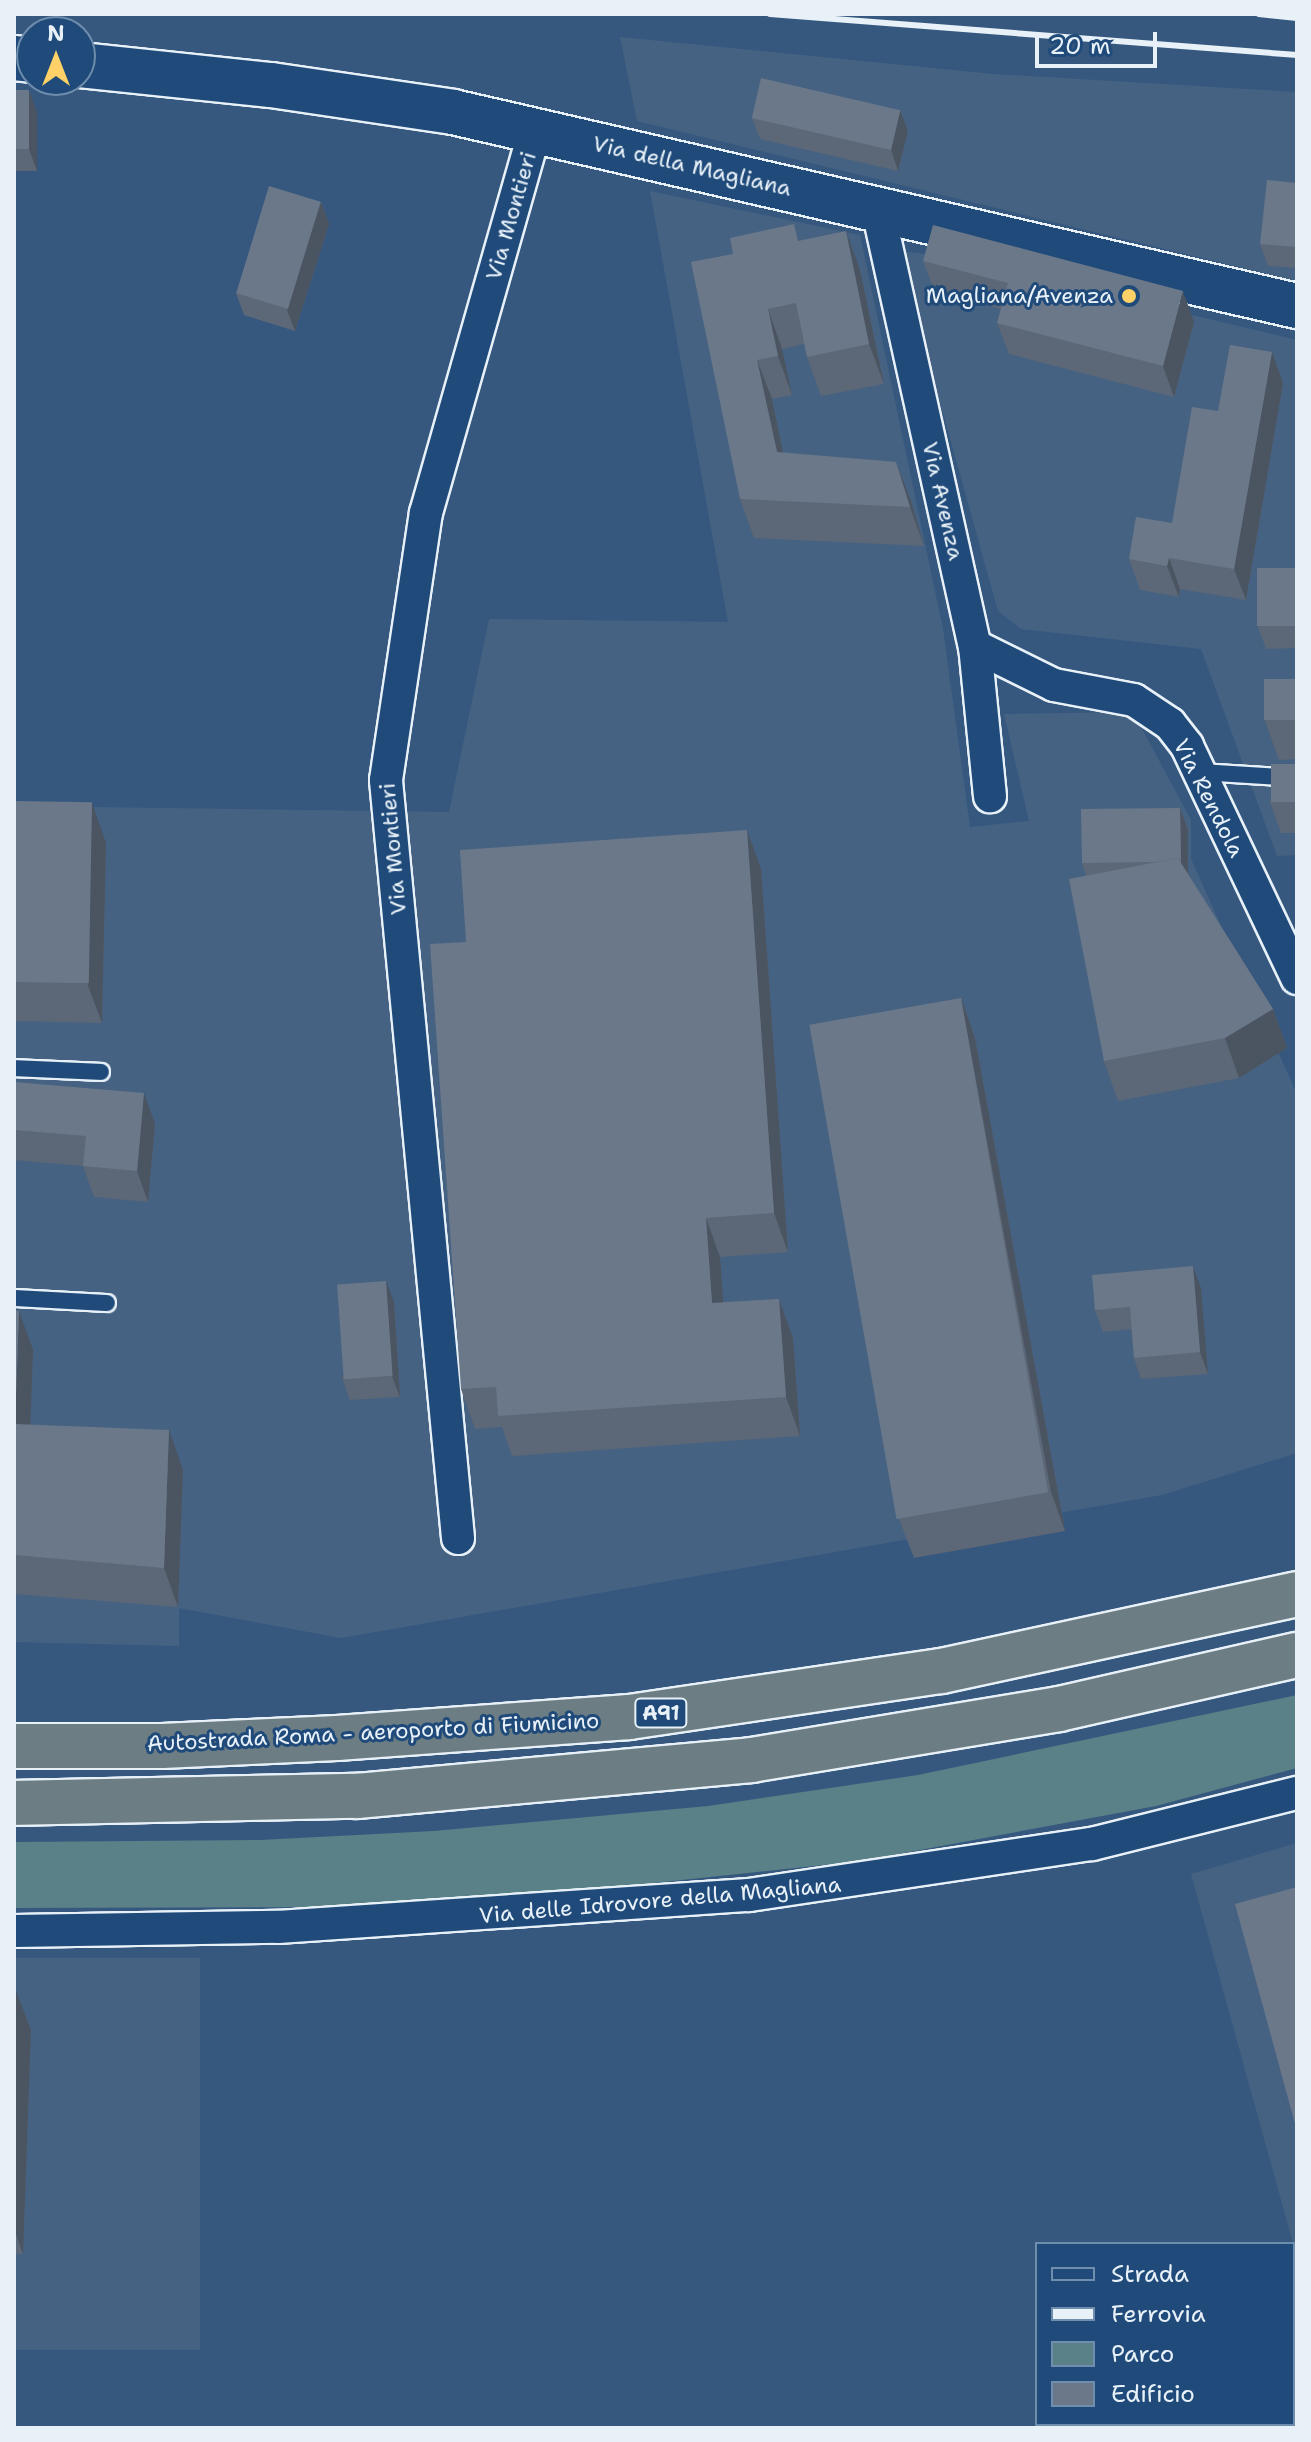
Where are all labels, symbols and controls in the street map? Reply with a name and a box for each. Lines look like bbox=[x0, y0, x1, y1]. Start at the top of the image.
north arrow bbox=[16, 16, 96, 96]
scale bar bbox=[1039, 16, 1161, 66]
text: N bbox=[47, 19, 65, 48]
text: 20 m bbox=[1049, 30, 1111, 62]
street label: Via della Magliana bbox=[590, 130, 794, 202]
street label: Via Montieri bbox=[480, 149, 542, 283]
place label: Magliana/Avenza bbox=[926, 283, 1113, 309]
marker: Magliana/Avenza bbox=[1120, 287, 1138, 305]
street label: Via Avenza bbox=[917, 439, 969, 563]
street label: Via Rendola bbox=[1168, 734, 1250, 862]
street label: Via Montieri bbox=[374, 782, 412, 916]
road number: A91 bbox=[633, 1697, 689, 1729]
street label: Autostrada Roma - aeroporto di Fiumicino bbox=[146, 1707, 600, 1757]
street label: Via delle Idrovore della Magliana bbox=[478, 1871, 842, 1929]
legend bbox=[1035, 2242, 1295, 2426]
text: Strada bbox=[1111, 2258, 1189, 2290]
text: Ferrovia bbox=[1111, 2298, 1206, 2330]
text: Parco bbox=[1111, 2338, 1174, 2370]
text: Edificio bbox=[1111, 2378, 1195, 2410]

